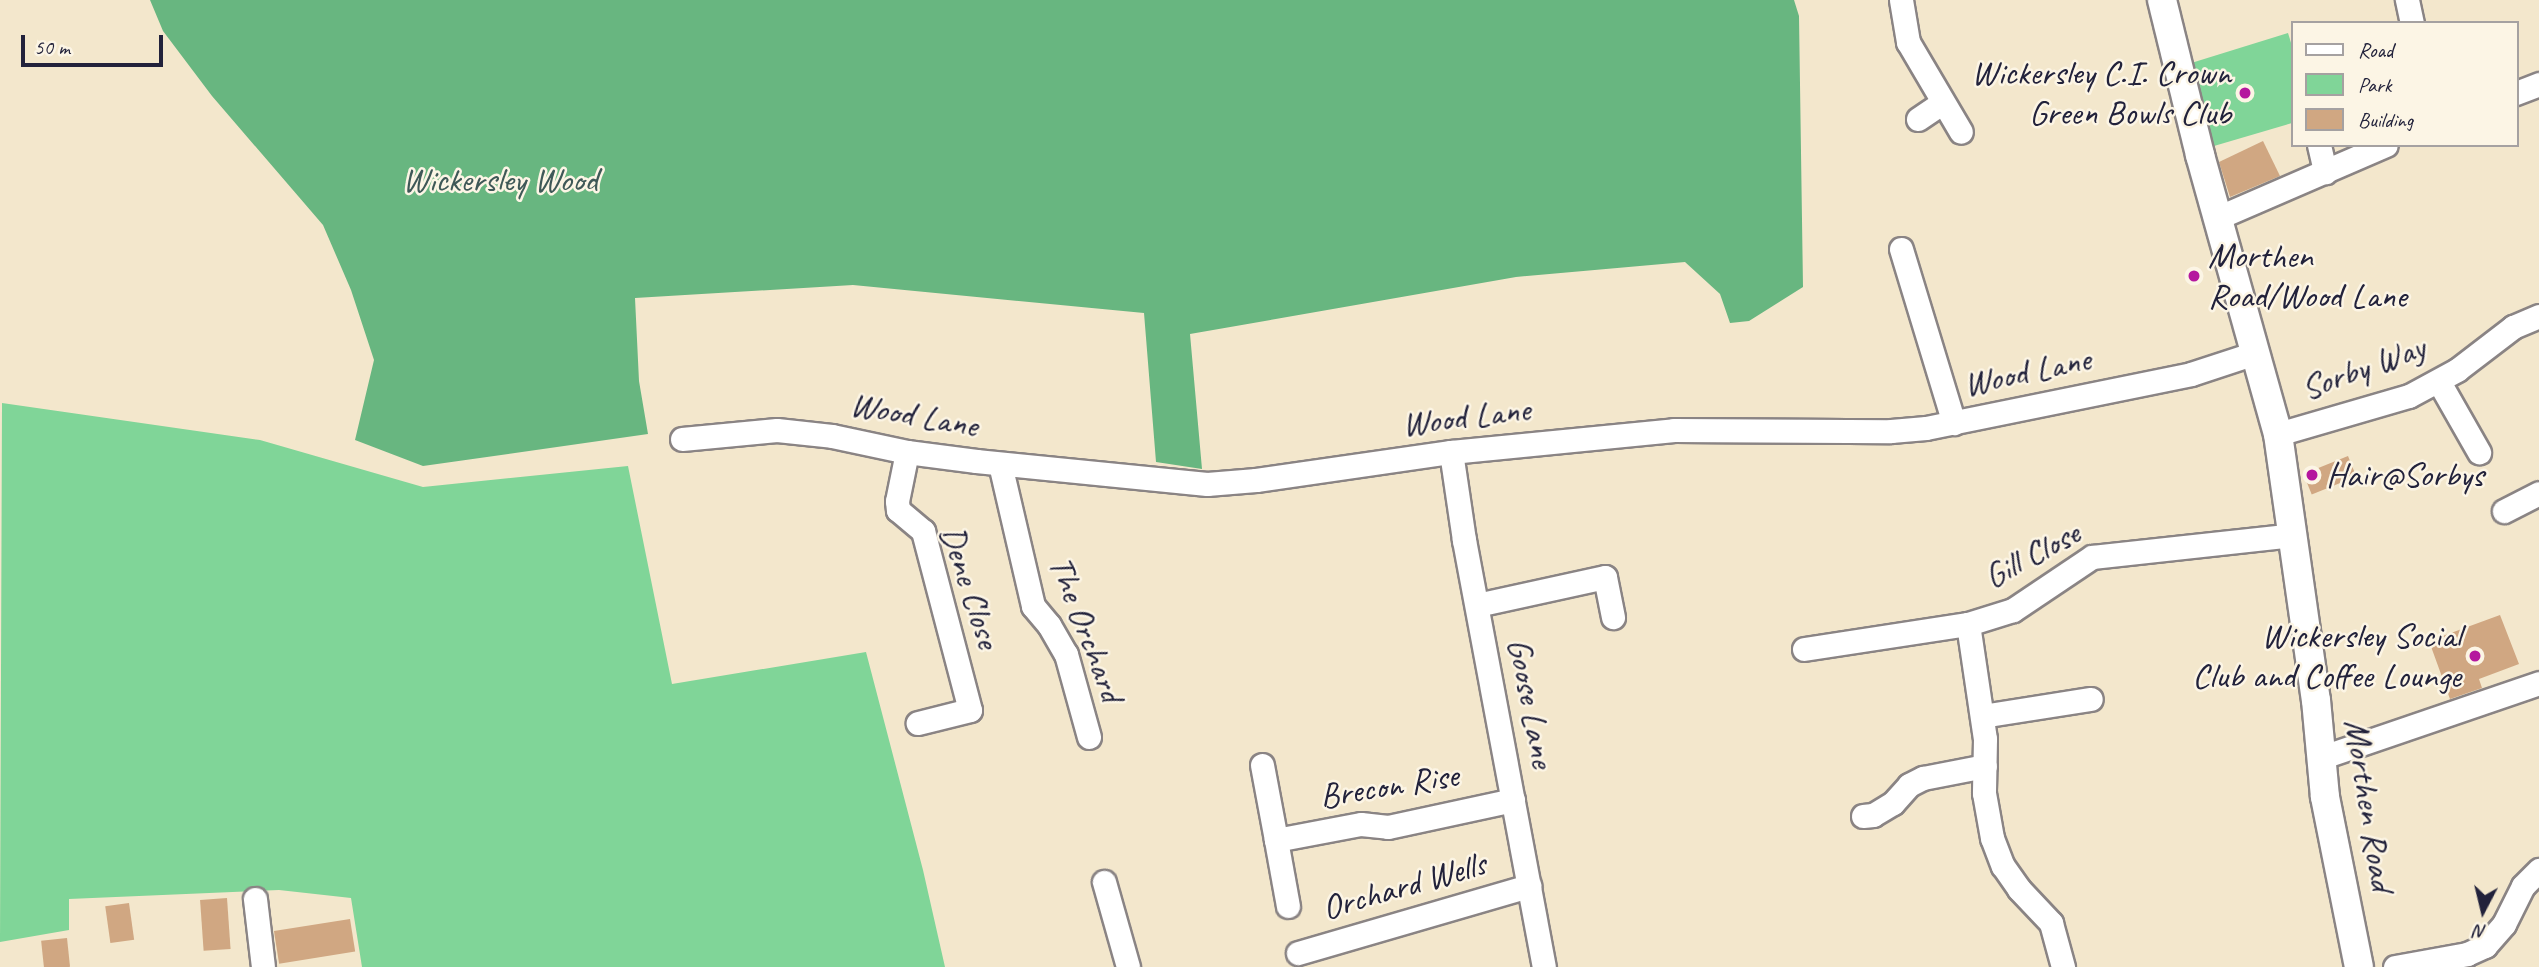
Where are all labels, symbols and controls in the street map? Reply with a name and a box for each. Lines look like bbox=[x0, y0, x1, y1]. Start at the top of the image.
scale bar bbox=[24, 21, 166, 65]
legend bbox=[2290, 21, 2518, 147]
text: 50 m bbox=[34, 34, 70, 60]
text: Road bbox=[2358, 37, 2393, 63]
place label: Wickersley C.I. Crown Green Bowls Club bbox=[1971, 52, 2231, 134]
text: Park bbox=[2358, 72, 2391, 98]
marker: Wickersley C.I. Crown Green Bowls Club bbox=[2237, 85, 2253, 101]
text: Building bbox=[2358, 107, 2413, 133]
park label: Wickersley Wood bbox=[402, 159, 598, 201]
place label: Morthen Road/Wood Lane bbox=[2208, 235, 2408, 317]
marker: Morthen Road/Wood Lane bbox=[2186, 268, 2202, 284]
street label: Sorby Way bbox=[2295, 326, 2431, 410]
street label: Wood Lane bbox=[1959, 338, 2095, 406]
street label: Wood Lane bbox=[847, 383, 981, 447]
street label: Wood Lane bbox=[1399, 388, 1533, 446]
place label: Hair@Sorbys bbox=[2326, 454, 2483, 496]
marker: Hair@Sorbys bbox=[2304, 467, 2320, 483]
street label: Gill Close bbox=[1977, 512, 2087, 598]
street label: Dene Close bbox=[931, 521, 1009, 653]
street label: The Orchard bbox=[1039, 550, 1133, 708]
place label: Wickersley Social Club and Coffee Lounge bbox=[2191, 615, 2461, 697]
street label: Goose Lane bbox=[1498, 635, 1564, 771]
marker: Wickersley Social Club and Coffee Lounge bbox=[2467, 648, 2483, 664]
street label: Morthen Road bbox=[2335, 717, 2403, 893]
street label: Brecon Rise bbox=[1317, 754, 1461, 818]
street label: Orchard Wells bbox=[1317, 842, 1491, 930]
north arrow bbox=[2448, 876, 2518, 946]
text: N bbox=[2473, 919, 2488, 944]

